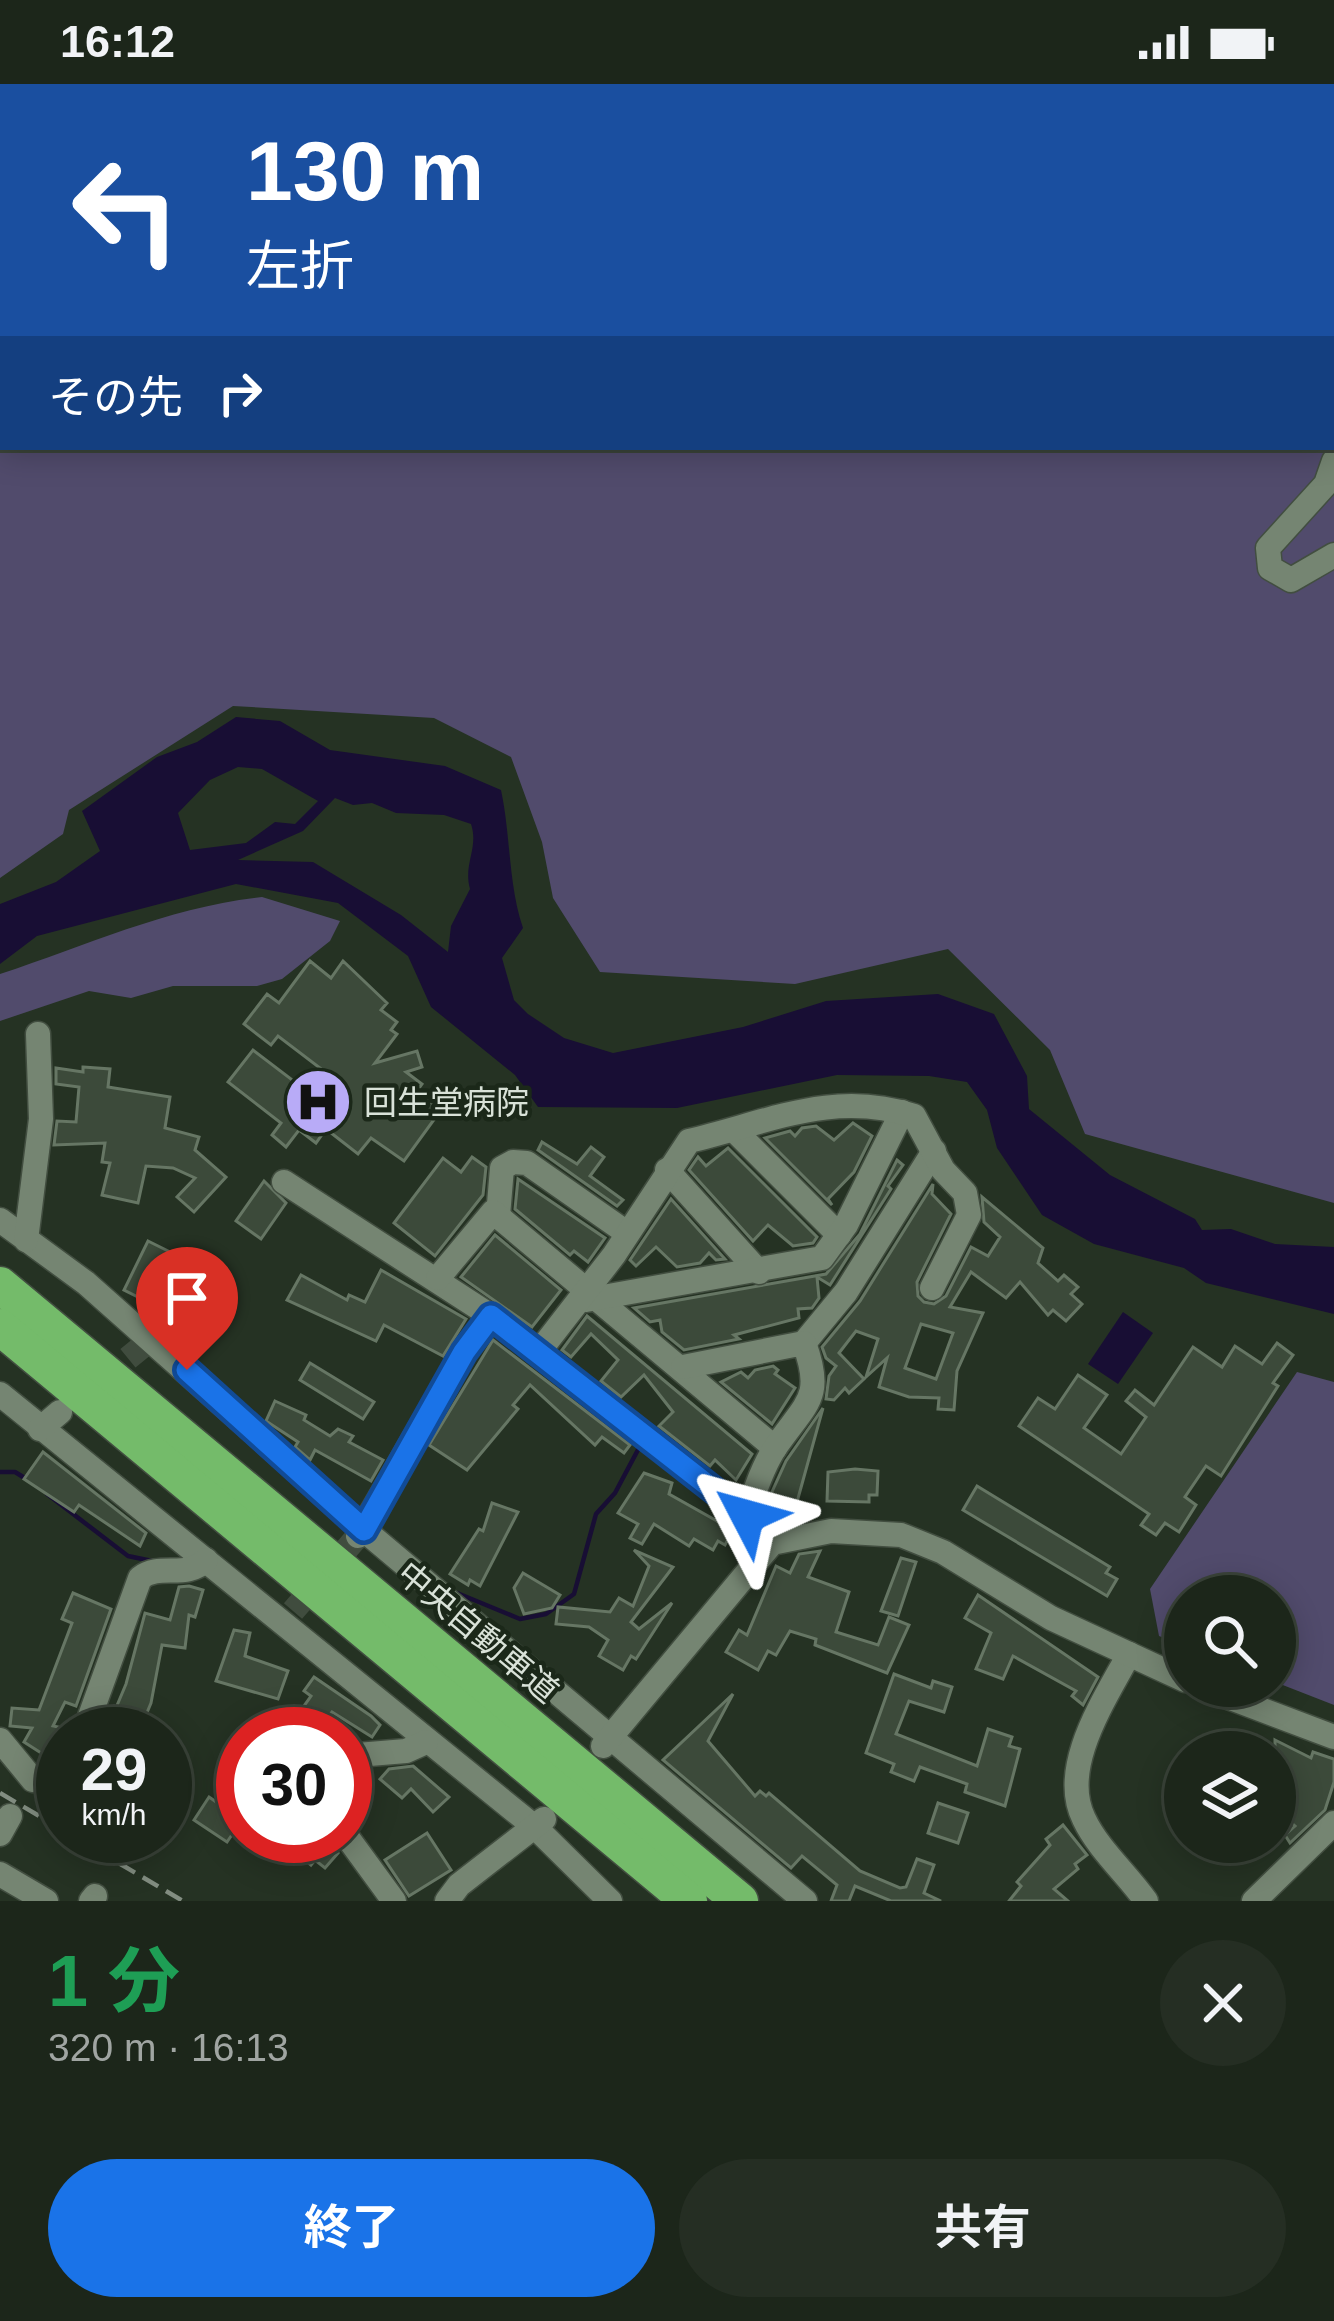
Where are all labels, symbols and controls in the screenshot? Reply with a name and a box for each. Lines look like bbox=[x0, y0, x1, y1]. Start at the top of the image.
text: 16:12 bbox=[60, 16, 175, 67]
text: 130 m bbox=[246, 124, 484, 218]
icon: left bbox=[48, 132, 204, 288]
text: 左折 bbox=[246, 236, 354, 296]
icon: right bbox=[207, 360, 273, 426]
text: その先 bbox=[48, 372, 183, 423]
hospital icon: 回生堂病院 bbox=[283, 1067, 353, 1137]
place label: 回生堂病院 bbox=[364, 1084, 529, 1121]
pin bbox=[136, 1247, 238, 1370]
icon: arrive bbox=[154, 1265, 220, 1331]
position arrow bbox=[684, 1453, 810, 1579]
street label: 中央自動車道 bbox=[390, 1554, 566, 1710]
map controls bbox=[1164, 1575, 1296, 1863]
button: search bbox=[1164, 1575, 1296, 1707]
speed limit sign: 30 bbox=[216, 1707, 372, 1863]
button: layers bbox=[1164, 1731, 1296, 1863]
text: 29 bbox=[81, 1736, 147, 1803]
text: km/h bbox=[81, 1798, 147, 1831]
button: close bbox=[1160, 1940, 1286, 2066]
text: 1 分 bbox=[48, 1941, 180, 2021]
text: 320 m · 16:13 bbox=[48, 2026, 289, 2069]
button: 終了 bbox=[48, 2159, 655, 2297]
button: 共有 bbox=[679, 2159, 1286, 2297]

